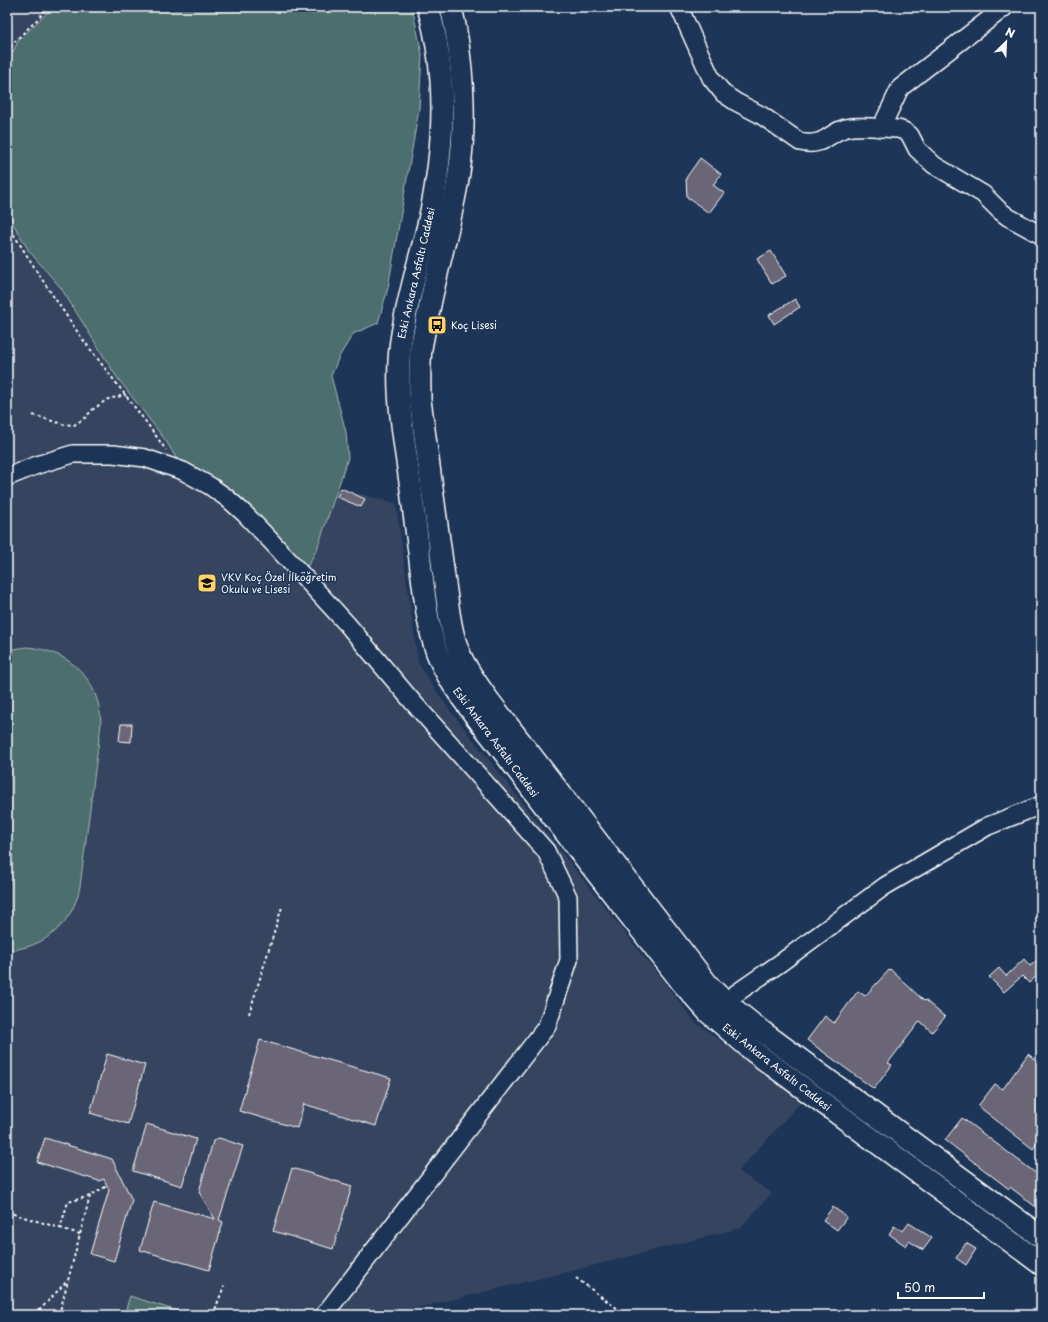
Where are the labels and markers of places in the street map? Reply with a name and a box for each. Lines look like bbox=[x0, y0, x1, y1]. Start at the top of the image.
bus stop icon: Koç Lisesi bbox=[426, 314, 448, 336]
place label: Koç Lisesi bbox=[451, 317, 497, 332]
place label: VKV Koç Özel İlköğretim Okulu ve Lisesi bbox=[221, 569, 337, 596]
school or university icon: VKV Koç Özel İlköğretim Okulu ve Lisesi bbox=[196, 572, 218, 594]

